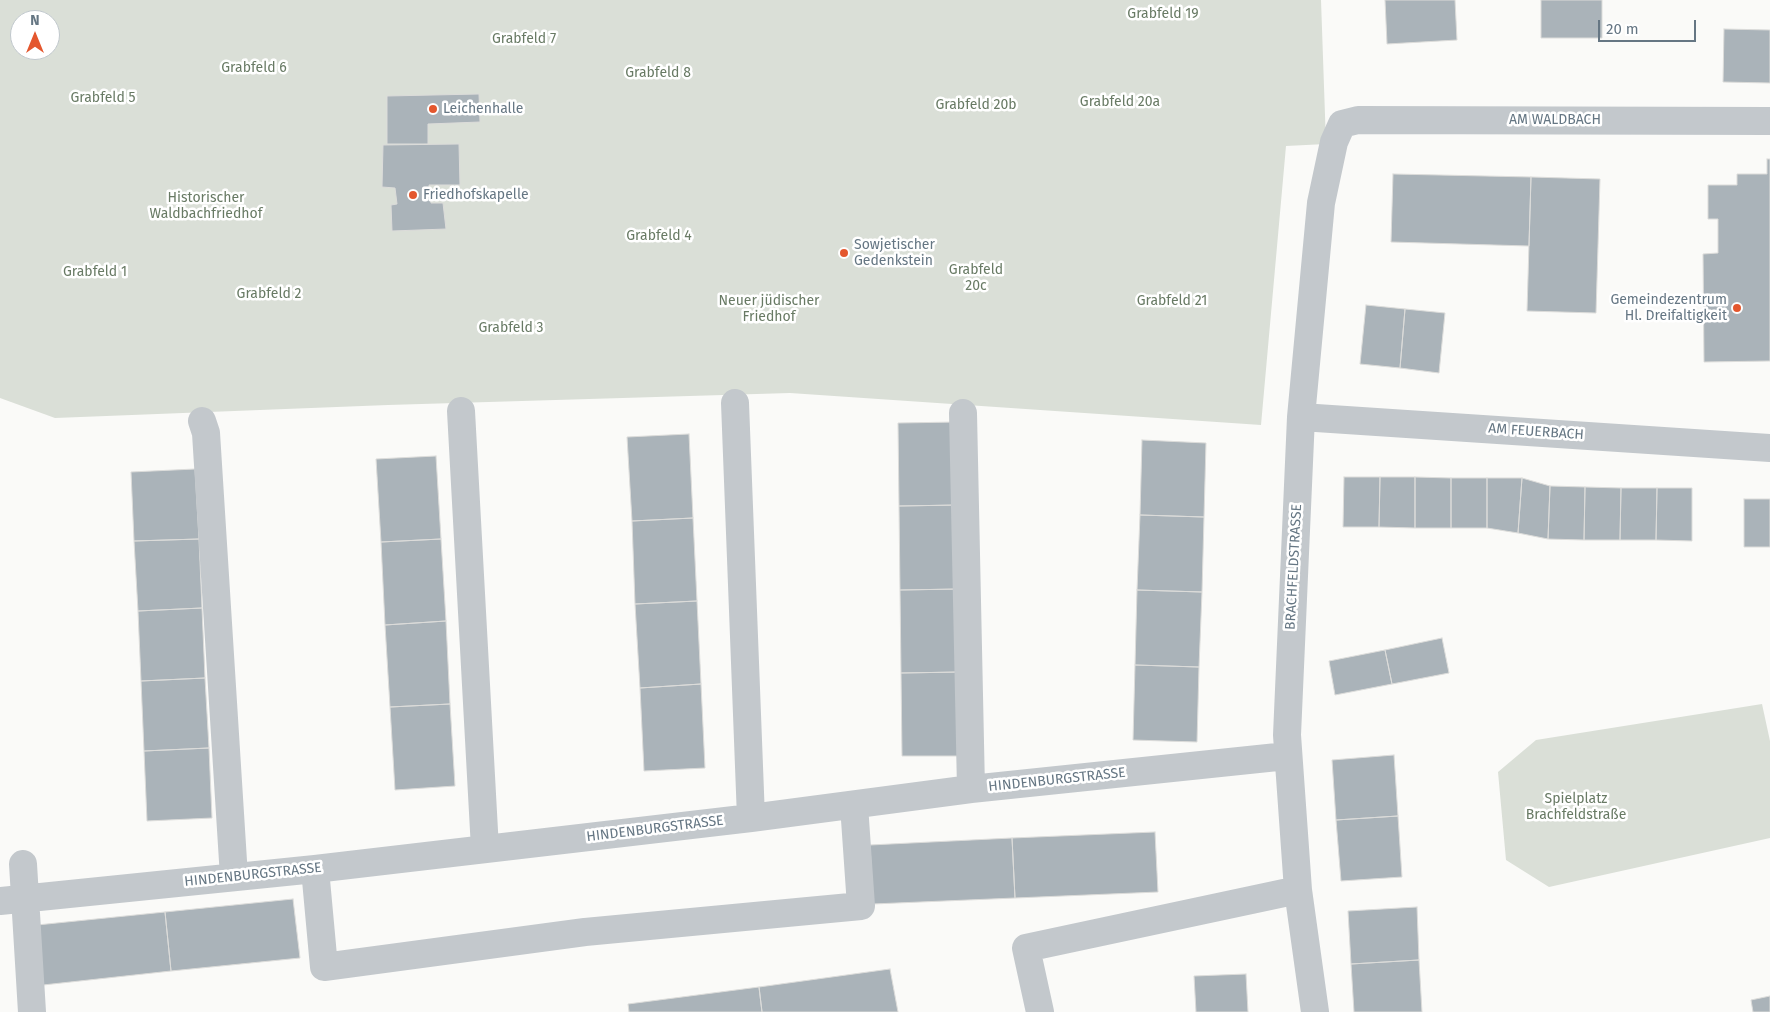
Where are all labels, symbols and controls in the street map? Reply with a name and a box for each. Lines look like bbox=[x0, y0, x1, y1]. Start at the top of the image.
park label: Grabfeld 19 bbox=[1127, 6, 1199, 22]
north arrow bbox=[10, 10, 60, 60]
scale bar bbox=[1600, 10, 1698, 42]
text: N bbox=[30, 12, 40, 29]
text: 20 m bbox=[1606, 20, 1639, 38]
park label: Grabfeld 7 bbox=[492, 31, 556, 47]
park label: Grabfeld 6 bbox=[221, 60, 287, 76]
park label: Grabfeld 8 bbox=[625, 65, 691, 81]
park label: Grabfeld 5 bbox=[71, 90, 135, 106]
park label: Grabfeld 20a bbox=[1080, 94, 1160, 110]
park label: Grabfeld 20b bbox=[935, 97, 1017, 113]
place label: Leichenhalle bbox=[443, 101, 523, 117]
marker: Leichenhalle bbox=[427, 103, 439, 115]
street label: AM WALDBACH bbox=[1509, 112, 1601, 128]
place label: Friedhofskapelle bbox=[423, 187, 529, 203]
marker: Friedhofskapelle bbox=[407, 189, 419, 201]
park label: Historischer Waldbachfriedhof bbox=[150, 190, 262, 222]
park label: Grabfeld 4 bbox=[626, 228, 692, 244]
place label: Sowjetischer Gedenkstein bbox=[854, 237, 935, 270]
marker: Sowjetischer Gedenkstein bbox=[838, 247, 850, 259]
park label: Grabfeld 20c bbox=[949, 262, 1003, 294]
park label: Grabfeld 1 bbox=[63, 264, 127, 280]
park label: Grabfeld 2 bbox=[237, 286, 301, 302]
place label: Gemeindezentrum Hl. Dreifaltigkeit bbox=[1610, 292, 1727, 324]
park label: Neuer jüdischer Friedhof bbox=[719, 293, 819, 326]
park label: Grabfeld 21 bbox=[1137, 293, 1207, 309]
marker: Gemeindezentrum Hl. Dreifaltigkeit bbox=[1731, 302, 1743, 314]
park label: Grabfeld 3 bbox=[479, 320, 543, 336]
street label: AM FEUERBACH bbox=[1488, 420, 1584, 444]
street label: BRACHFELDSTRASSE bbox=[1282, 504, 1306, 630]
street label: HINDENBURGSTRASSE bbox=[988, 764, 1126, 796]
park label: Spielplatz Brachfeldstraße bbox=[1526, 791, 1626, 824]
street label: HINDENBURGSTRASSE bbox=[586, 812, 724, 846]
street label: HINDENBURGSTRASSE bbox=[184, 859, 322, 891]

